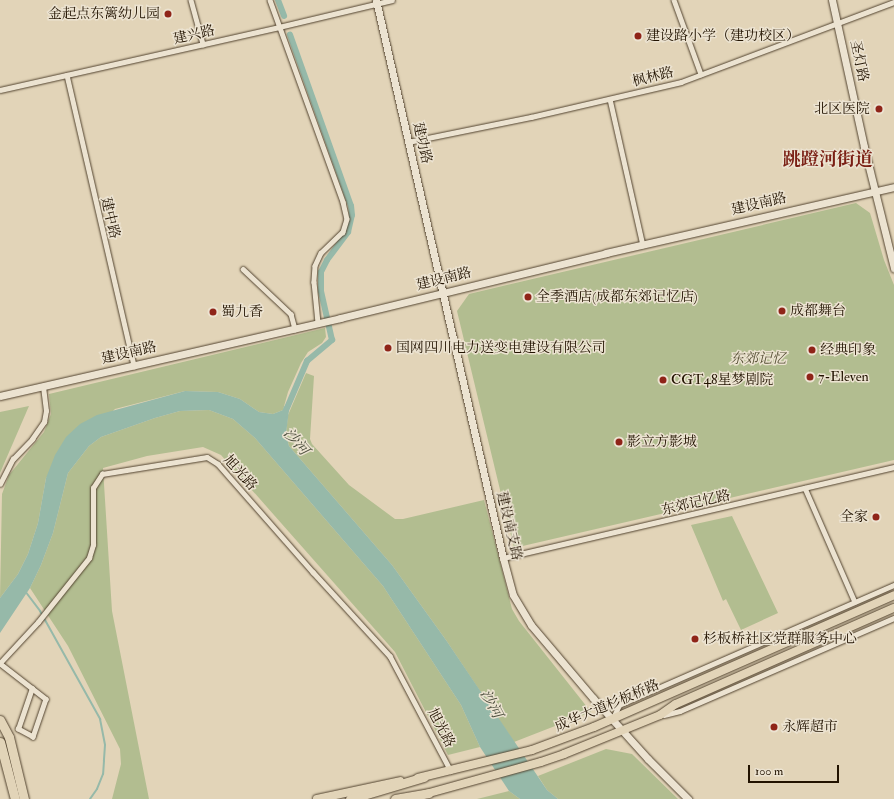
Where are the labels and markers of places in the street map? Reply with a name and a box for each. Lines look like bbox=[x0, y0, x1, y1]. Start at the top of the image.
place label: 金起点东篱幼儿园 bbox=[48, 6, 160, 22]
marker: 金起点东篱幼儿园 bbox=[163, 9, 173, 19]
place label: 建设路小学（建功校区） bbox=[646, 28, 800, 44]
marker: 建设路小学（建功校区） bbox=[633, 31, 643, 41]
place label: 北区医院 bbox=[814, 101, 870, 117]
marker: 北区医院 bbox=[873, 103, 885, 115]
place label: 全季酒店(成都东郊记忆店) bbox=[536, 289, 698, 305]
marker: 全季酒店(成都东郊记忆店) bbox=[523, 292, 533, 302]
place label: 成都舞台 bbox=[790, 303, 846, 319]
place label: 蜀九香 bbox=[221, 304, 263, 320]
marker: 成都舞台 bbox=[777, 306, 787, 316]
marker: 蜀九香 bbox=[208, 307, 218, 317]
place label: 国网四川电力送变电建设有限公司 bbox=[396, 340, 606, 356]
place label: 经典印象 bbox=[820, 342, 876, 358]
marker: 国网四川电力送变电建设有限公司 bbox=[383, 343, 393, 353]
marker: 经典印象 bbox=[807, 345, 817, 355]
place label: 7-Eleven bbox=[818, 369, 869, 385]
place label: CGT48星梦剧院 bbox=[671, 372, 774, 388]
marker: 7-Eleven bbox=[805, 372, 815, 382]
marker: CGT48星梦剧院 bbox=[658, 375, 668, 385]
place label: 影立方影城 bbox=[627, 434, 697, 450]
marker: 影立方影城 bbox=[614, 437, 624, 447]
place label: 全家 bbox=[840, 509, 868, 525]
marker: 全家 bbox=[871, 512, 881, 522]
place label: 杉板桥社区党群服务中心 bbox=[703, 631, 857, 647]
marker: 杉板桥社区党群服务中心 bbox=[690, 634, 700, 644]
place label: 永辉超市 bbox=[782, 719, 838, 735]
marker: 永辉超市 bbox=[769, 722, 779, 732]

